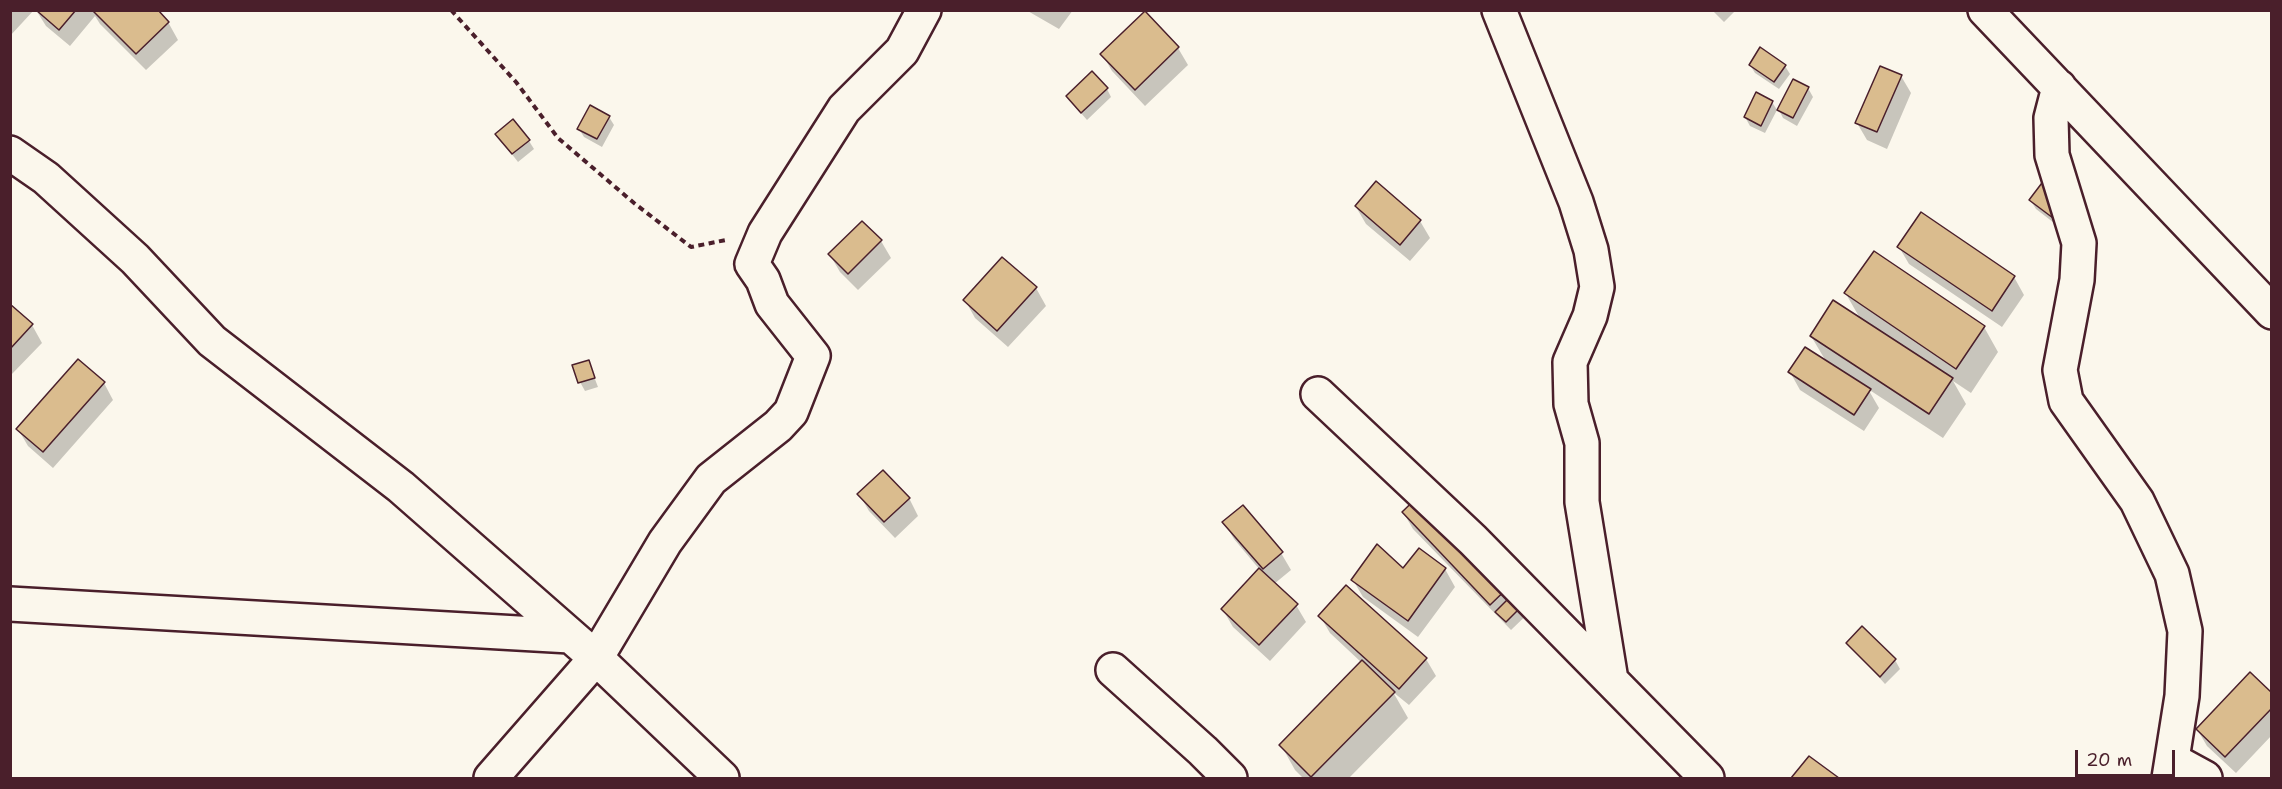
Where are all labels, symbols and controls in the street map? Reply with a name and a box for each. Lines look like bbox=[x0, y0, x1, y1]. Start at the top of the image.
scale bar bbox=[2078, 738, 2178, 776]
text: 20 m bbox=[2086, 748, 2132, 772]

